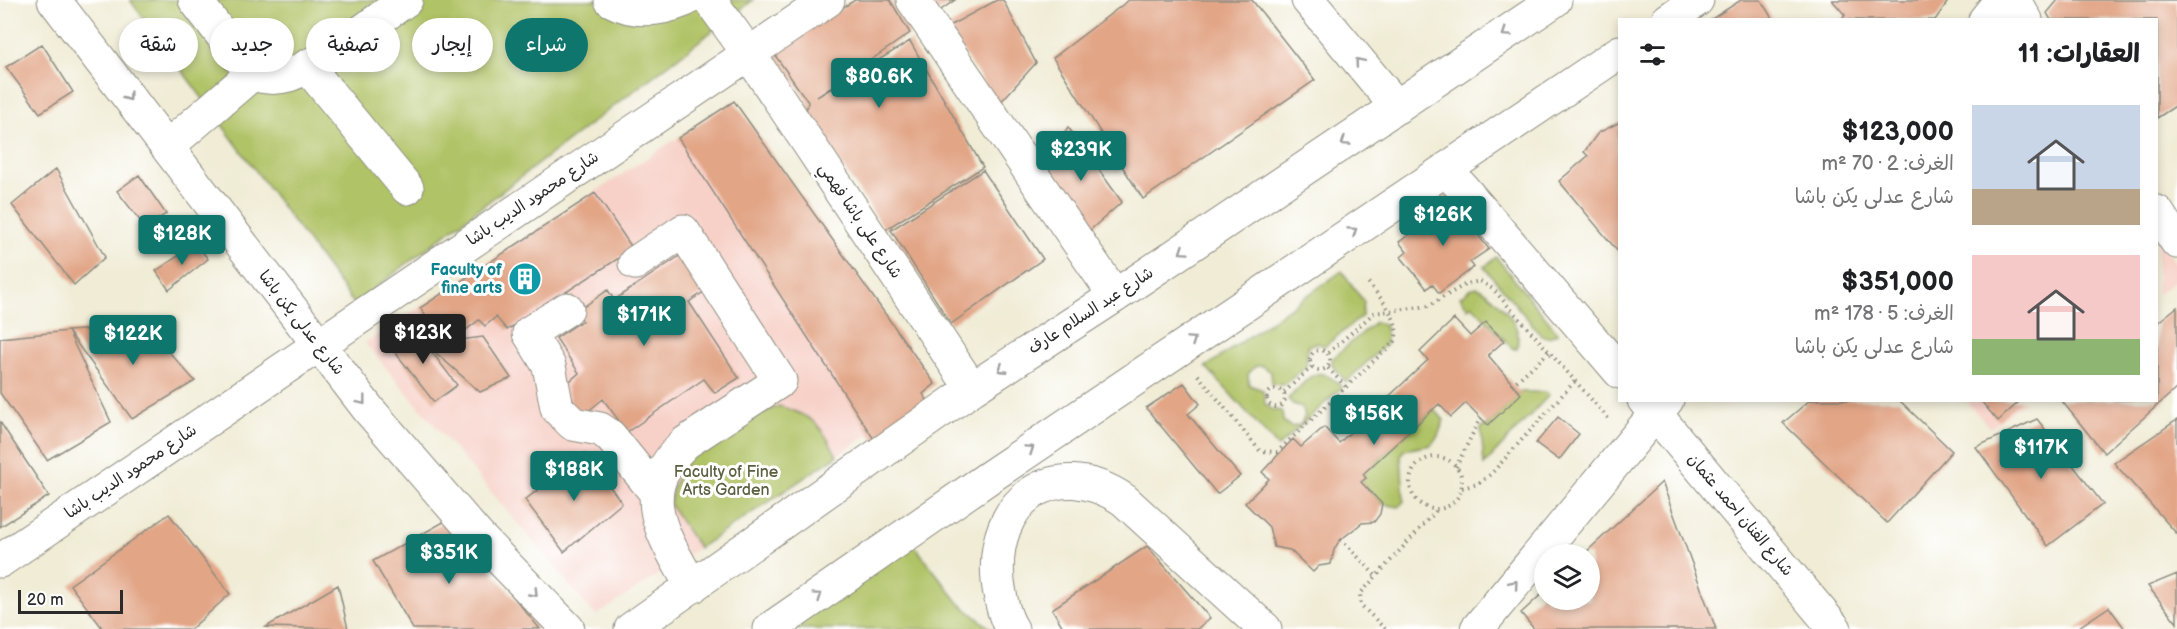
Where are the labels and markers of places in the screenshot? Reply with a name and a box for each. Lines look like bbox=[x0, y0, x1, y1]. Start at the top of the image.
pin: $80.6K bbox=[830, 58, 928, 109]
pin: $239K bbox=[1039, 131, 1123, 182]
pin: $126K bbox=[1401, 196, 1485, 247]
pin: $128K bbox=[140, 215, 224, 266]
place label: Faculty of fine arts bbox=[430, 261, 503, 298]
building icon: Faculty of fine arts bbox=[507, 261, 543, 297]
pin: $171K bbox=[602, 296, 686, 347]
pin: $123K bbox=[381, 314, 465, 365]
pin: $122K bbox=[91, 315, 175, 366]
pin: $156K bbox=[1332, 395, 1416, 446]
pin: $117K bbox=[1999, 429, 2083, 480]
pin: $188K bbox=[532, 451, 616, 502]
pin: $351K bbox=[407, 534, 491, 585]

